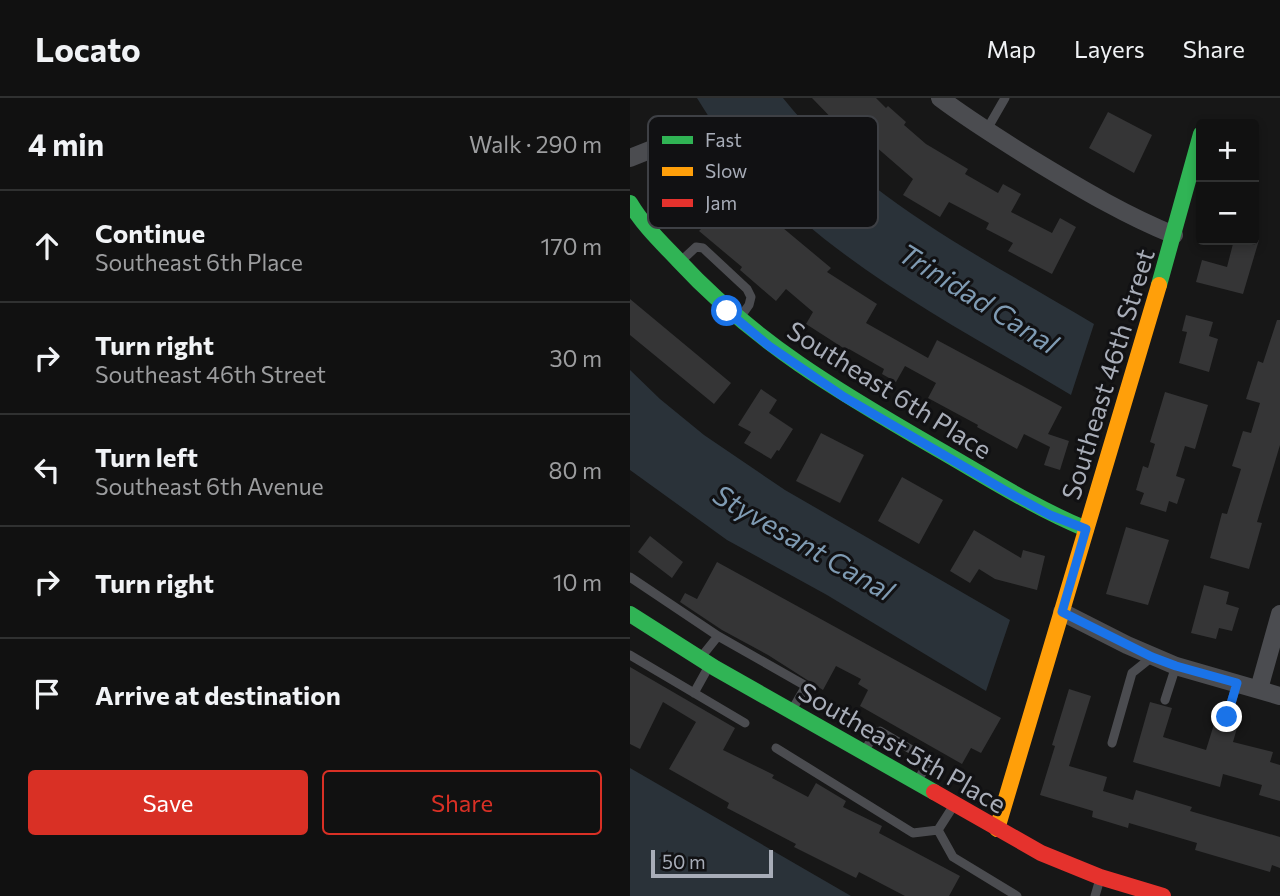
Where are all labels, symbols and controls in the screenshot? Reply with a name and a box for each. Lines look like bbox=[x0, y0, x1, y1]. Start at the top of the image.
text: Locato bbox=[35, 28, 141, 69]
text: Map bbox=[987, 34, 1036, 63]
text: Layers bbox=[1074, 34, 1145, 63]
text: Share bbox=[1183, 34, 1245, 63]
legend bbox=[648, 116, 878, 228]
map controls bbox=[1196, 119, 1259, 245]
button: + bbox=[1196, 119, 1259, 182]
text: 4 min bbox=[28, 125, 104, 162]
text: Fast bbox=[705, 128, 742, 151]
text: Walk · 290 m bbox=[469, 130, 602, 158]
text: Slow bbox=[705, 159, 747, 182]
button: − bbox=[1196, 182, 1259, 245]
text: Jam bbox=[705, 191, 737, 214]
text: Continue bbox=[95, 217, 205, 248]
icon: ahead bbox=[28, 227, 66, 265]
text: 170 m bbox=[541, 232, 602, 260]
water label: Trinidad Canal bbox=[893, 236, 1066, 361]
street label: Southeast 46th Street bbox=[1054, 245, 1160, 503]
text: Southeast 6th Place bbox=[95, 248, 303, 276]
route start bbox=[711, 295, 742, 326]
street label: Southeast 6th Place bbox=[782, 314, 998, 464]
text: Turn right bbox=[95, 329, 214, 360]
icon: right bbox=[28, 339, 66, 377]
text: 30 m bbox=[549, 344, 602, 372]
text: Southeast 46th Street bbox=[95, 360, 326, 388]
text: Turn left bbox=[95, 441, 198, 472]
icon: left bbox=[28, 451, 66, 489]
text: 80 m bbox=[549, 456, 602, 484]
text: Southeast 6th Avenue bbox=[95, 472, 324, 500]
water label: Styvesant Canal bbox=[708, 477, 901, 608]
icon: right bbox=[28, 563, 66, 601]
text: Turn right bbox=[95, 567, 214, 598]
text: 10 m bbox=[553, 568, 602, 596]
icon: arrive bbox=[28, 675, 66, 713]
street label: Southeast 5th Place bbox=[794, 675, 1012, 819]
text: Arrive at destination bbox=[95, 679, 341, 710]
route end bbox=[1211, 701, 1242, 732]
button: Save bbox=[28, 770, 308, 835]
button: Share bbox=[322, 770, 602, 835]
scale bar bbox=[651, 847, 774, 879]
text: 50 m bbox=[662, 850, 706, 873]

